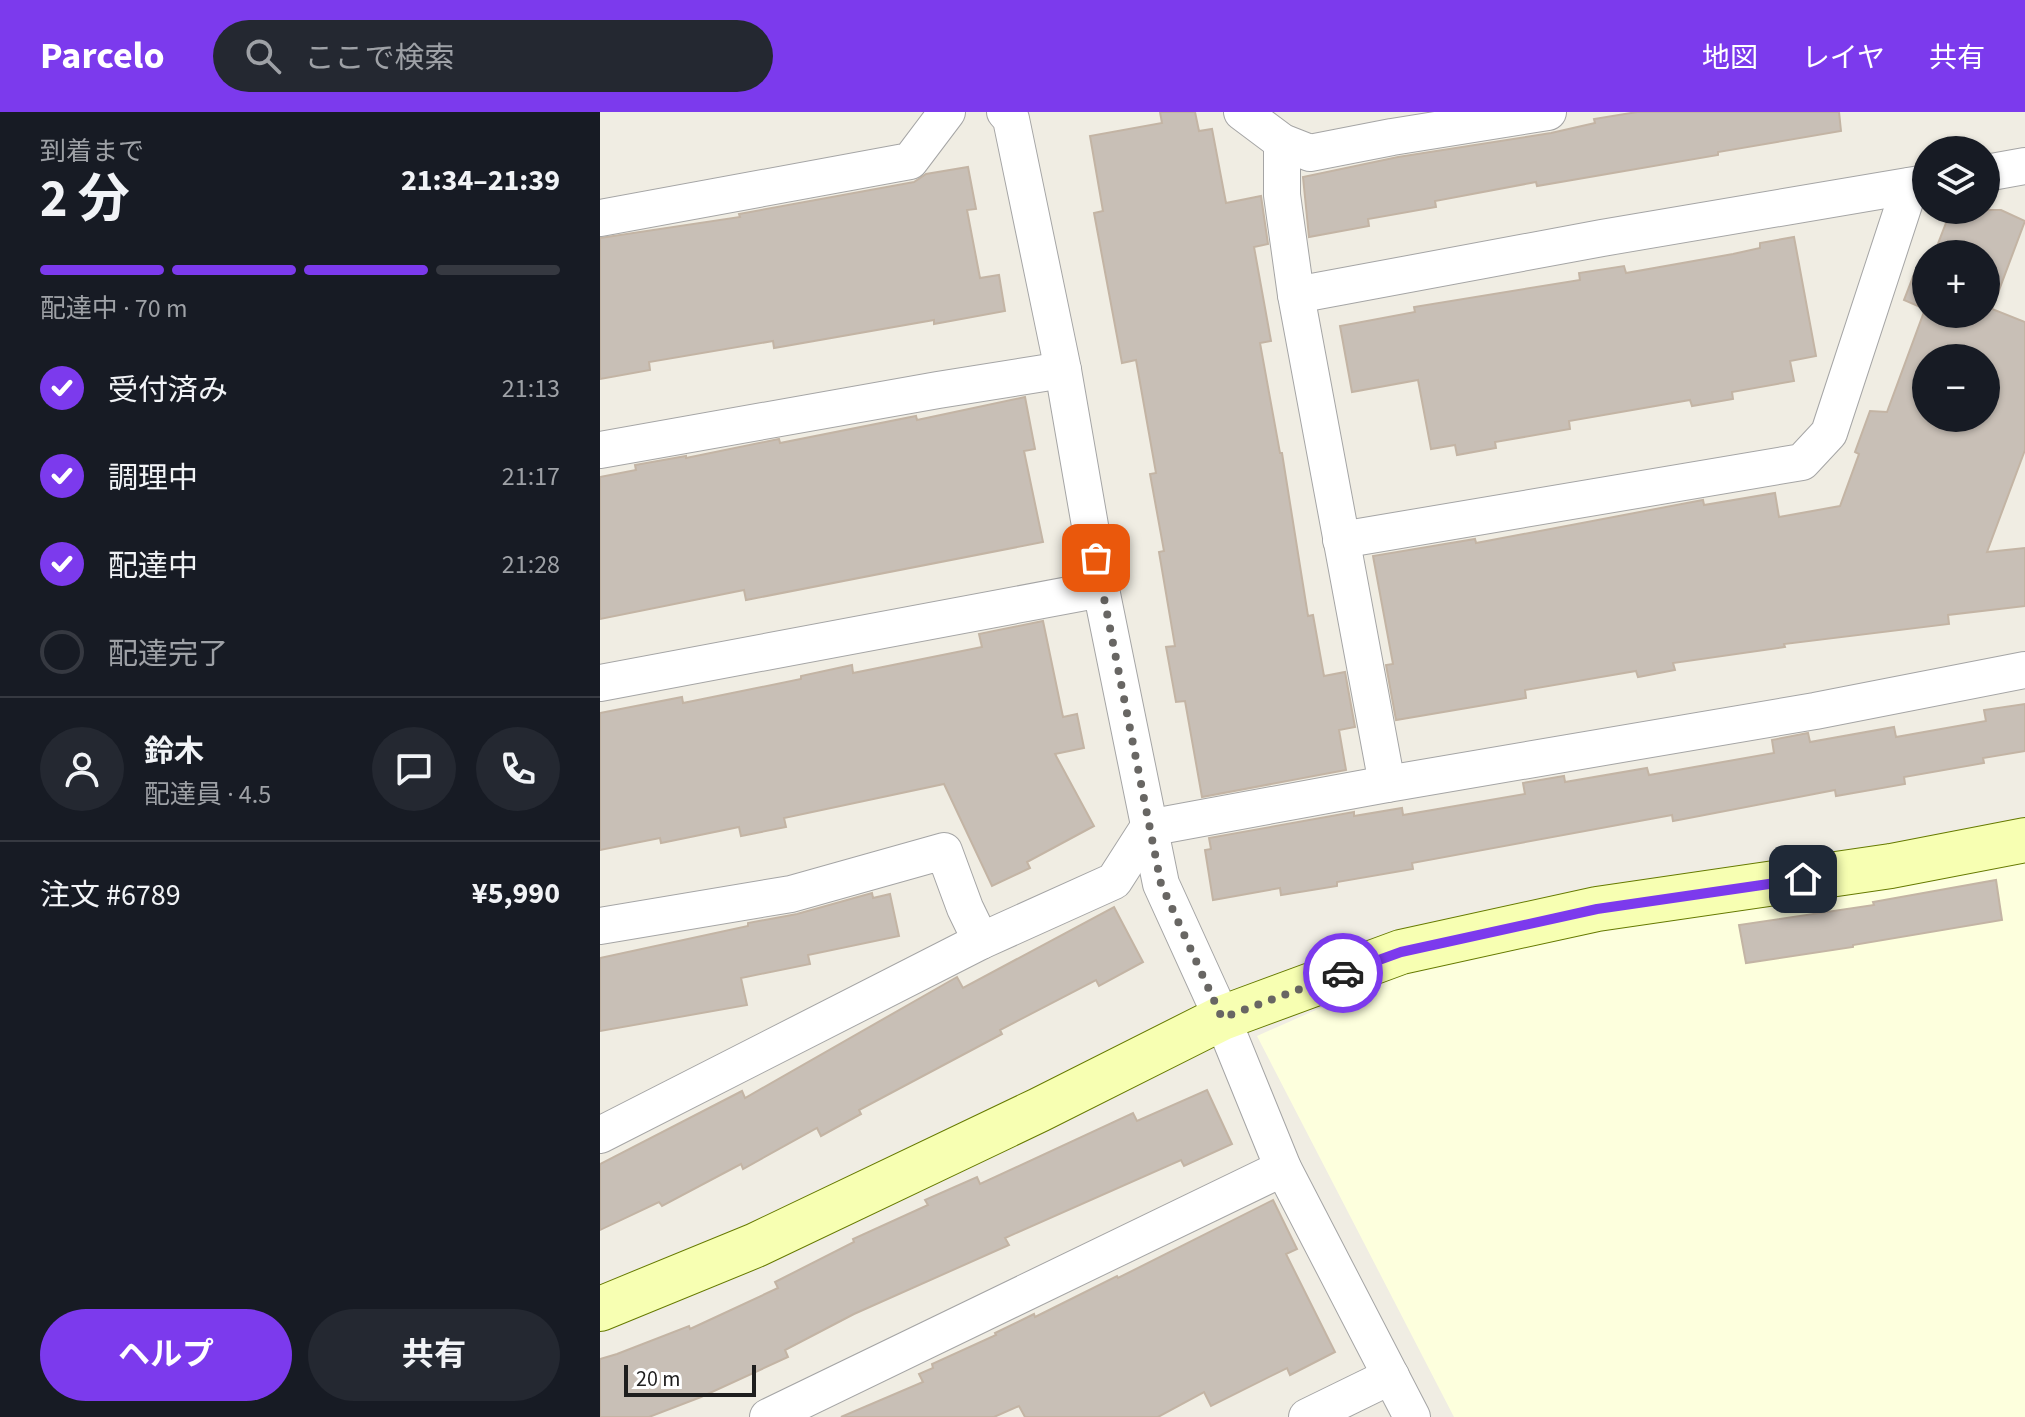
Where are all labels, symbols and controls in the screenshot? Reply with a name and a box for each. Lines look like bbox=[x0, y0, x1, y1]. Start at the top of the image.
search box bbox=[213, 20, 773, 92]
text: Parcelo bbox=[40, 29, 165, 83]
icon: search bbox=[241, 34, 285, 78]
text: ここで検索 bbox=[305, 37, 455, 80]
text: 地図 bbox=[1702, 38, 1758, 78]
text: レイヤ bbox=[1802, 38, 1885, 78]
text: 共有 bbox=[1929, 38, 1985, 78]
text: 到着まで bbox=[40, 133, 144, 170]
map controls bbox=[1912, 136, 2000, 432]
button: layers bbox=[1912, 136, 2000, 224]
text: 21:34–21:39 bbox=[401, 159, 560, 202]
text: 2 分 bbox=[40, 163, 130, 237]
button: + bbox=[1912, 240, 2000, 328]
text: 配達中 · 70 m bbox=[40, 290, 187, 327]
button: − bbox=[1912, 344, 2000, 432]
icon: check bbox=[40, 366, 84, 410]
text: 受付済み bbox=[108, 369, 228, 412]
text: 21:13 bbox=[502, 370, 560, 407]
icon: check bbox=[40, 454, 84, 498]
text: 調理中 bbox=[108, 457, 198, 500]
text: 21:17 bbox=[502, 458, 560, 495]
pin bbox=[1062, 524, 1130, 592]
icon: bag bbox=[1074, 536, 1118, 580]
icon: check bbox=[40, 542, 84, 586]
text: 配達中 bbox=[108, 545, 198, 588]
text: 21:28 bbox=[502, 546, 560, 583]
text: 配達完了 bbox=[108, 633, 228, 676]
button: person bbox=[40, 727, 124, 811]
button: chat bbox=[372, 727, 456, 811]
button: phone bbox=[476, 727, 560, 811]
text: 鈴木 bbox=[144, 730, 204, 773]
text: 配達員 · 4.5 bbox=[144, 776, 271, 813]
pin bbox=[1769, 845, 1837, 913]
icon: home bbox=[1781, 857, 1825, 901]
text: ¥5,990 bbox=[472, 872, 560, 915]
text: 注文 #6789 bbox=[40, 874, 181, 917]
courier bbox=[1303, 933, 1383, 1013]
icon: car bbox=[1321, 951, 1365, 995]
button: ヘルプ bbox=[40, 1309, 292, 1401]
button: 共有 bbox=[308, 1309, 560, 1401]
scale bar bbox=[624, 1361, 756, 1397]
text: 20 m bbox=[636, 1363, 681, 1395]

